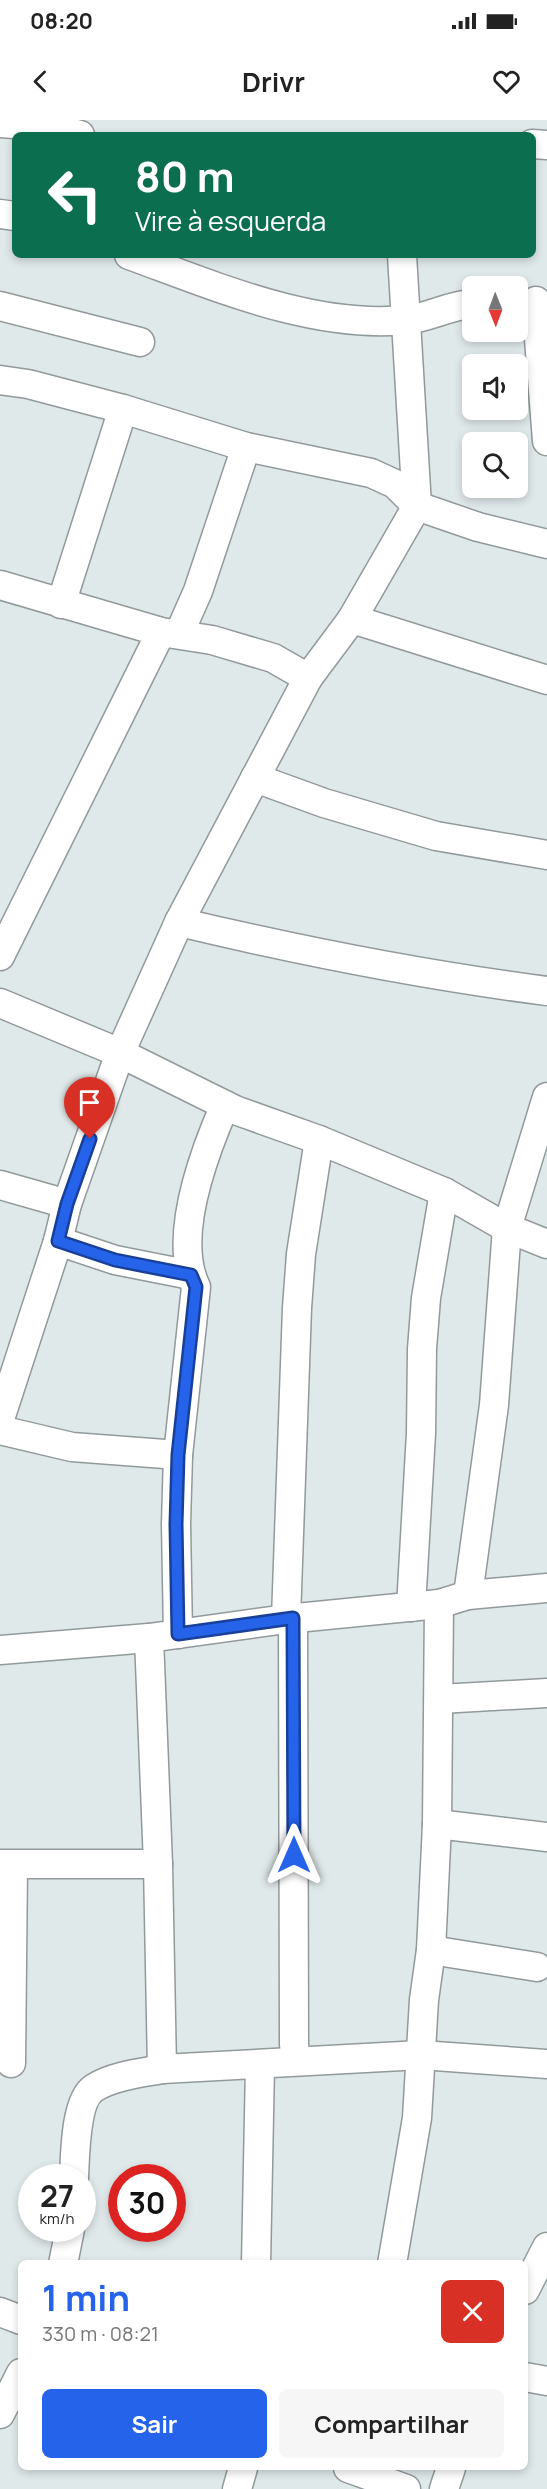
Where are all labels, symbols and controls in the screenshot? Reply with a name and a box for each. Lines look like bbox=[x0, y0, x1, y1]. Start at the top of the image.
text: 08:20 bbox=[30, 6, 93, 36]
text: Drivr bbox=[242, 63, 305, 100]
icon: back bbox=[24, 65, 57, 98]
icon: heart bbox=[490, 65, 523, 98]
text: 80 m bbox=[135, 147, 235, 205]
icon: left bbox=[36, 156, 114, 234]
text: Vire à esquerda bbox=[135, 202, 326, 239]
north arrow bbox=[462, 276, 528, 342]
map controls bbox=[462, 276, 528, 498]
button: sound bbox=[462, 354, 528, 420]
button: search bbox=[462, 432, 528, 498]
pin bbox=[64, 1077, 115, 1139]
icon: arrive bbox=[73, 1086, 106, 1119]
position arrow bbox=[262, 1823, 326, 1887]
speed limit sign: 30 bbox=[108, 2164, 186, 2242]
text: 27 bbox=[40, 2175, 74, 2216]
text: km/h bbox=[40, 2208, 74, 2229]
text: 1 min bbox=[42, 2273, 130, 2322]
button: close bbox=[441, 2280, 504, 2343]
text: 330 m · 08:21 bbox=[42, 2320, 159, 2347]
button: Sair bbox=[42, 2389, 267, 2458]
button: Compartilhar bbox=[279, 2389, 504, 2458]

